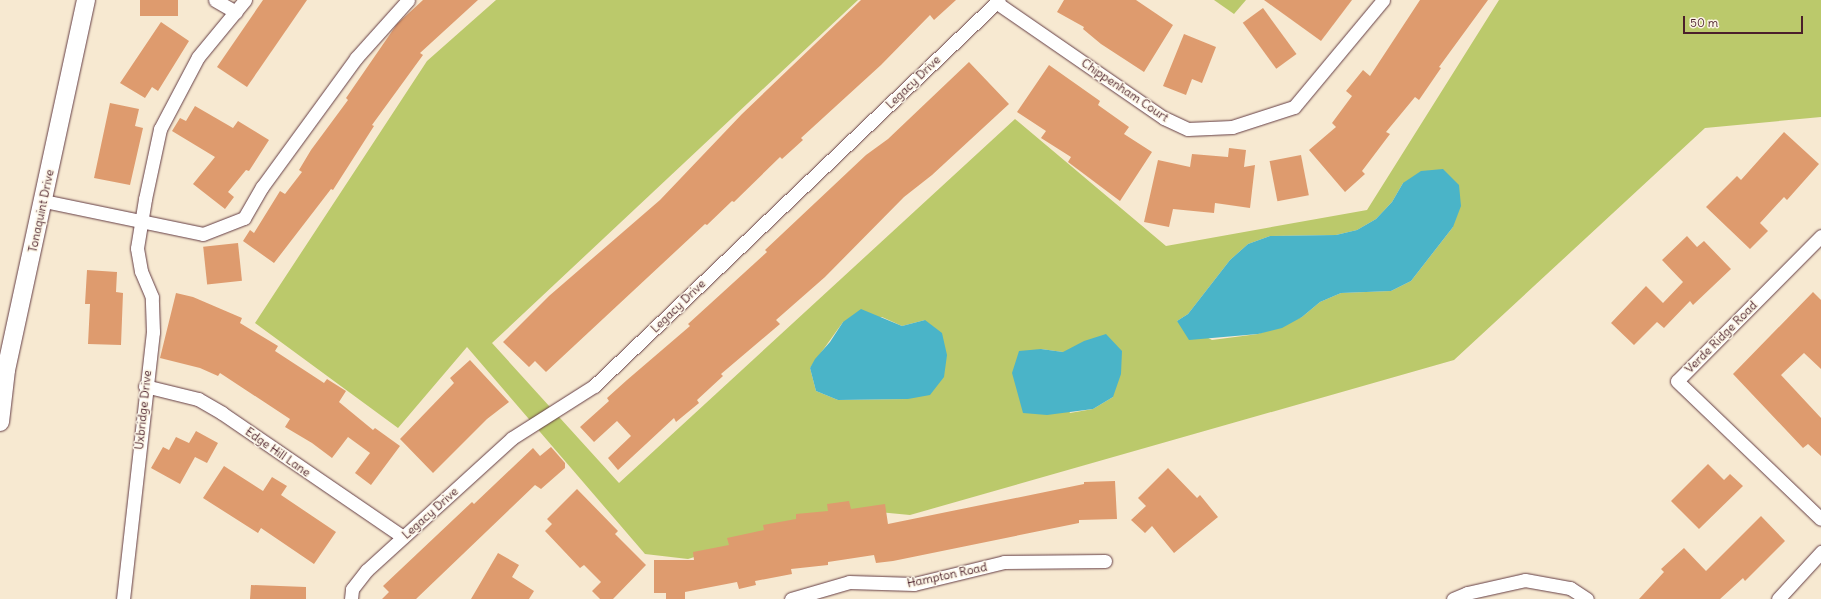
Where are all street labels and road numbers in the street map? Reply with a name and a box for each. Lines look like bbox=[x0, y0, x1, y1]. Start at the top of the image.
street label: Legacy Drive bbox=[883, 52, 943, 112]
street label: Chippenham Court bbox=[1079, 55, 1171, 125]
street label: Tonaquint Drive bbox=[25, 168, 57, 254]
street label: Legacy Drive bbox=[648, 276, 708, 336]
street label: Verde Ridge Road bbox=[1682, 298, 1760, 376]
street label: Uxbridge Drive bbox=[132, 370, 154, 450]
street label: Edge Hill Lane bbox=[243, 424, 313, 480]
street label: Legacy Drive bbox=[399, 484, 461, 542]
street label: Hampton Road bbox=[906, 559, 988, 591]

